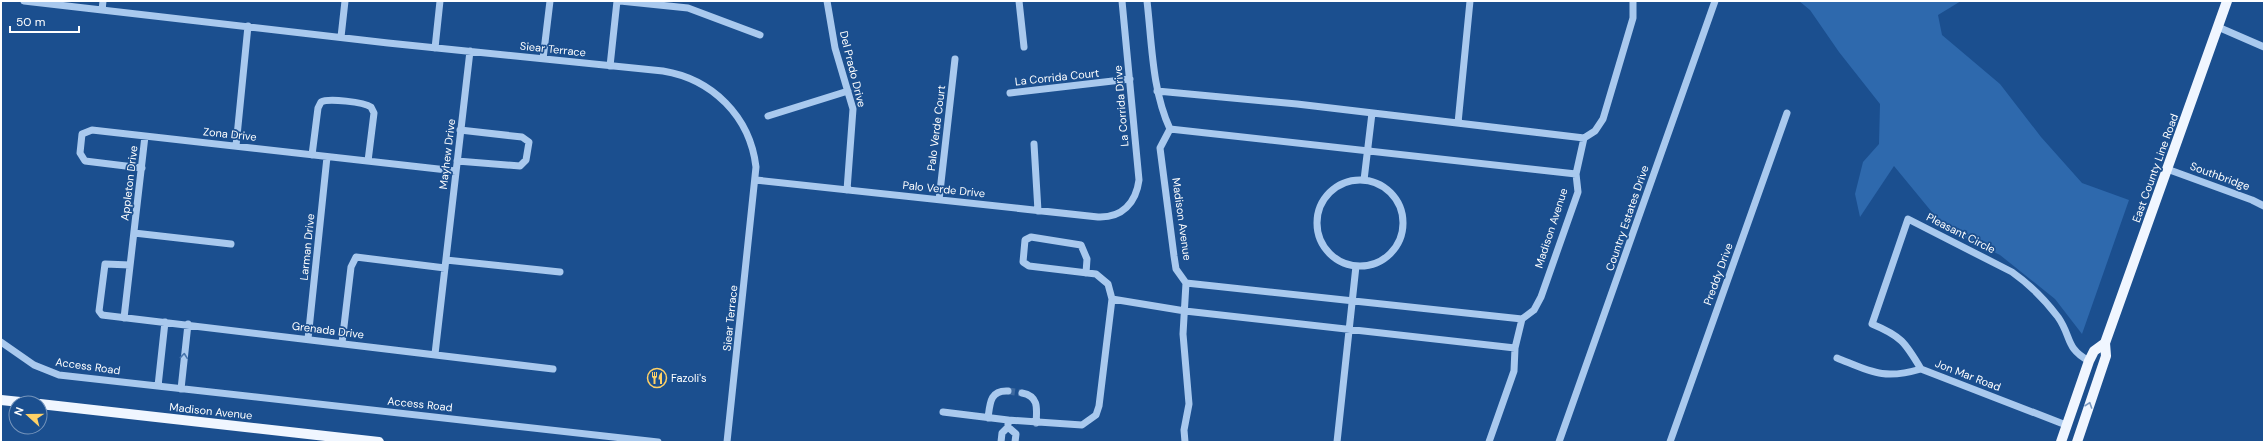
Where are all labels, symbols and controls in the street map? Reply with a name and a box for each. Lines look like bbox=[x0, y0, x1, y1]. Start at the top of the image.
scale bar bbox=[10, 8, 79, 34]
text: 50 m bbox=[16, 14, 45, 30]
street label: Del Prado Drive bbox=[837, 29, 869, 109]
street label: Siear Terrace bbox=[519, 39, 587, 59]
street label: La Corrida Drive bbox=[1110, 65, 1132, 147]
street label: La Corrida Court bbox=[1014, 66, 1100, 88]
street label: Palo Verde Court bbox=[924, 84, 948, 172]
street label: East County Line Road bbox=[2129, 112, 2181, 224]
street label: Mayhew Drive bbox=[436, 118, 458, 190]
street label: Zona Drive bbox=[203, 124, 257, 144]
street label: Appleton Drive bbox=[117, 145, 141, 221]
street label: Southbridge bbox=[2188, 159, 2252, 193]
street label: Country Estates Drive bbox=[1602, 163, 1652, 273]
street label: Madison Avenue bbox=[1169, 177, 1195, 261]
street label: Palo Verde Drive bbox=[902, 178, 986, 200]
street label: Madison Avenue bbox=[1531, 186, 1571, 270]
street label: Pleasant Circle bbox=[1924, 210, 1998, 256]
street label: Larman Drive bbox=[297, 213, 317, 281]
street label: Preddy Drive bbox=[1700, 241, 1736, 307]
street label: Siear Terrace bbox=[720, 284, 740, 352]
street label: Grenada Drive bbox=[291, 319, 365, 341]
one-way arrow bbox=[179, 353, 188, 360]
street label: Access Road bbox=[55, 355, 121, 377]
street label: Jon Mar Road bbox=[1933, 356, 2003, 394]
restaurant icon: Fazoli's bbox=[646, 367, 668, 389]
place label: Fazoli's bbox=[671, 371, 706, 385]
street label: Access Road bbox=[387, 394, 453, 414]
north arrow bbox=[8, 395, 48, 435]
street label: Madison Avenue bbox=[169, 400, 253, 422]
one-way arrow bbox=[2085, 402, 2093, 409]
text: N bbox=[11, 405, 27, 418]

